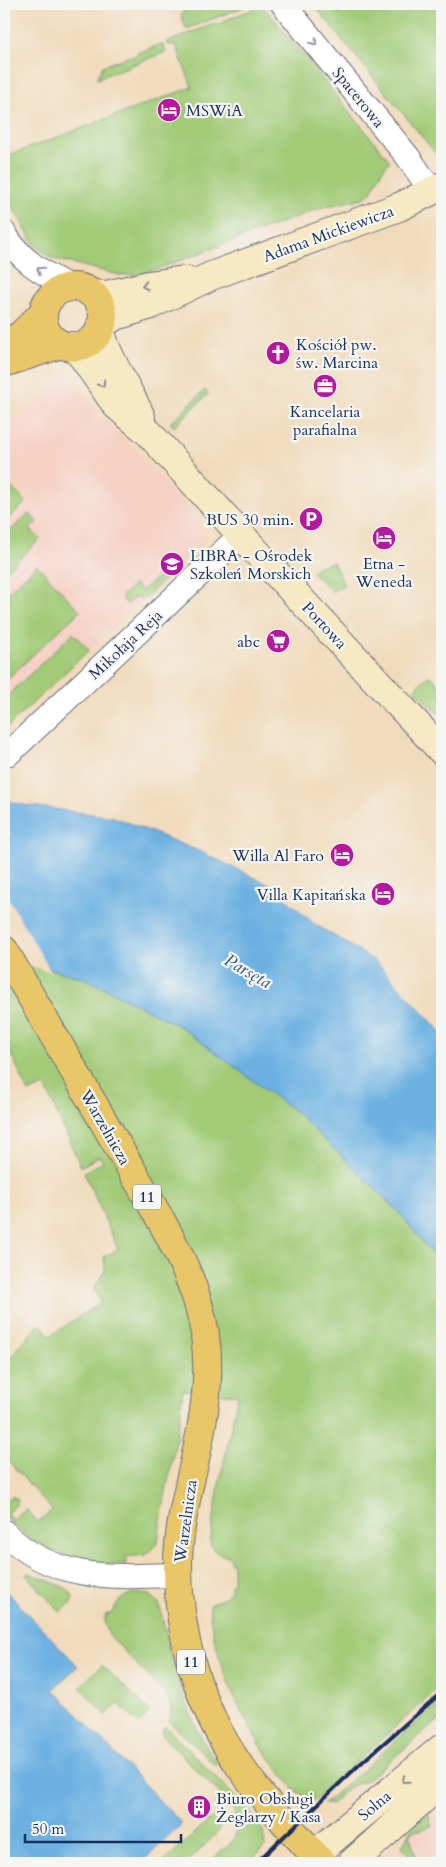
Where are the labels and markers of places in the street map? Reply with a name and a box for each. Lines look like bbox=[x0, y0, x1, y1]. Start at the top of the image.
hotel icon: MSWiA bbox=[156, 97, 182, 123]
place label: MSWiA bbox=[186, 100, 243, 122]
place label: Kościół pw. św. Marcina bbox=[296, 334, 378, 374]
church icon: Kościół pw. św. Marcina bbox=[265, 340, 291, 366]
office icon: Kancelaria parafialna bbox=[312, 373, 338, 399]
place label: Kancelaria parafialna bbox=[290, 401, 360, 441]
parking icon: BUS 30 min. bbox=[298, 506, 324, 532]
place label: BUS 30 min. bbox=[206, 509, 294, 531]
hotel icon: Etna - Weneda bbox=[371, 525, 397, 551]
place label: LIBRA - Ośrodek Szkoleń Morskich bbox=[190, 545, 313, 585]
school or university icon: LIBRA - Ośrodek Szkoleń Morskich bbox=[159, 551, 185, 577]
place label: Etna - Weneda bbox=[355, 553, 412, 593]
supermarket icon: abc bbox=[265, 628, 291, 654]
place label: abc bbox=[237, 631, 260, 653]
hotel icon: Willa Al Faro bbox=[329, 842, 355, 868]
place label: Willa Al Faro bbox=[231, 845, 324, 867]
hotel icon: Villa Kapitańska bbox=[370, 881, 396, 907]
place label: Villa Kapitańska bbox=[257, 884, 366, 906]
place label: Biuro Obsługi Żeglarzy / Kasa bbox=[216, 1788, 321, 1828]
building icon: Biuro Obsługi Żeglarzy / Kasa bbox=[186, 1794, 212, 1820]

